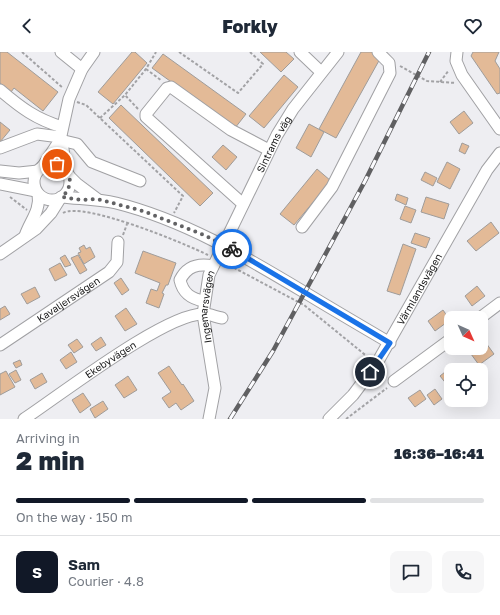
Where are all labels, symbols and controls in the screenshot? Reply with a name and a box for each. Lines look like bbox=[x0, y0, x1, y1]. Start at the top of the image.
icon: back bbox=[16, 15, 38, 37]
text: Forkly bbox=[222, 15, 278, 37]
icon: heart bbox=[462, 15, 484, 37]
street label: Sintrams väg bbox=[254, 113, 293, 174]
pin bbox=[40, 147, 74, 181]
icon: bag bbox=[46, 153, 68, 175]
courier bbox=[212, 229, 252, 269]
icon: bike bbox=[221, 238, 243, 260]
street label: Värmlandsvägen bbox=[394, 251, 444, 327]
street label: Ingemarsvägen bbox=[197, 268, 217, 344]
street label: Kavaljersvägen bbox=[34, 274, 102, 325]
north arrow bbox=[444, 311, 488, 355]
map controls bbox=[444, 311, 488, 407]
street label: Ekebyvägen bbox=[83, 338, 138, 380]
pin bbox=[353, 355, 387, 389]
icon: home bbox=[359, 361, 381, 383]
button: locate bbox=[444, 363, 488, 407]
text: Arriving in bbox=[16, 430, 80, 446]
text: 16:36–16:41 bbox=[394, 444, 484, 462]
text: 2 min bbox=[16, 445, 84, 476]
text: On the way · 150 m bbox=[16, 509, 133, 525]
button: chat bbox=[390, 551, 432, 593]
button: phone bbox=[442, 551, 484, 593]
text: Sam bbox=[68, 555, 100, 573]
text: S bbox=[32, 563, 42, 581]
text: Courier · 4.8 bbox=[68, 573, 144, 589]

